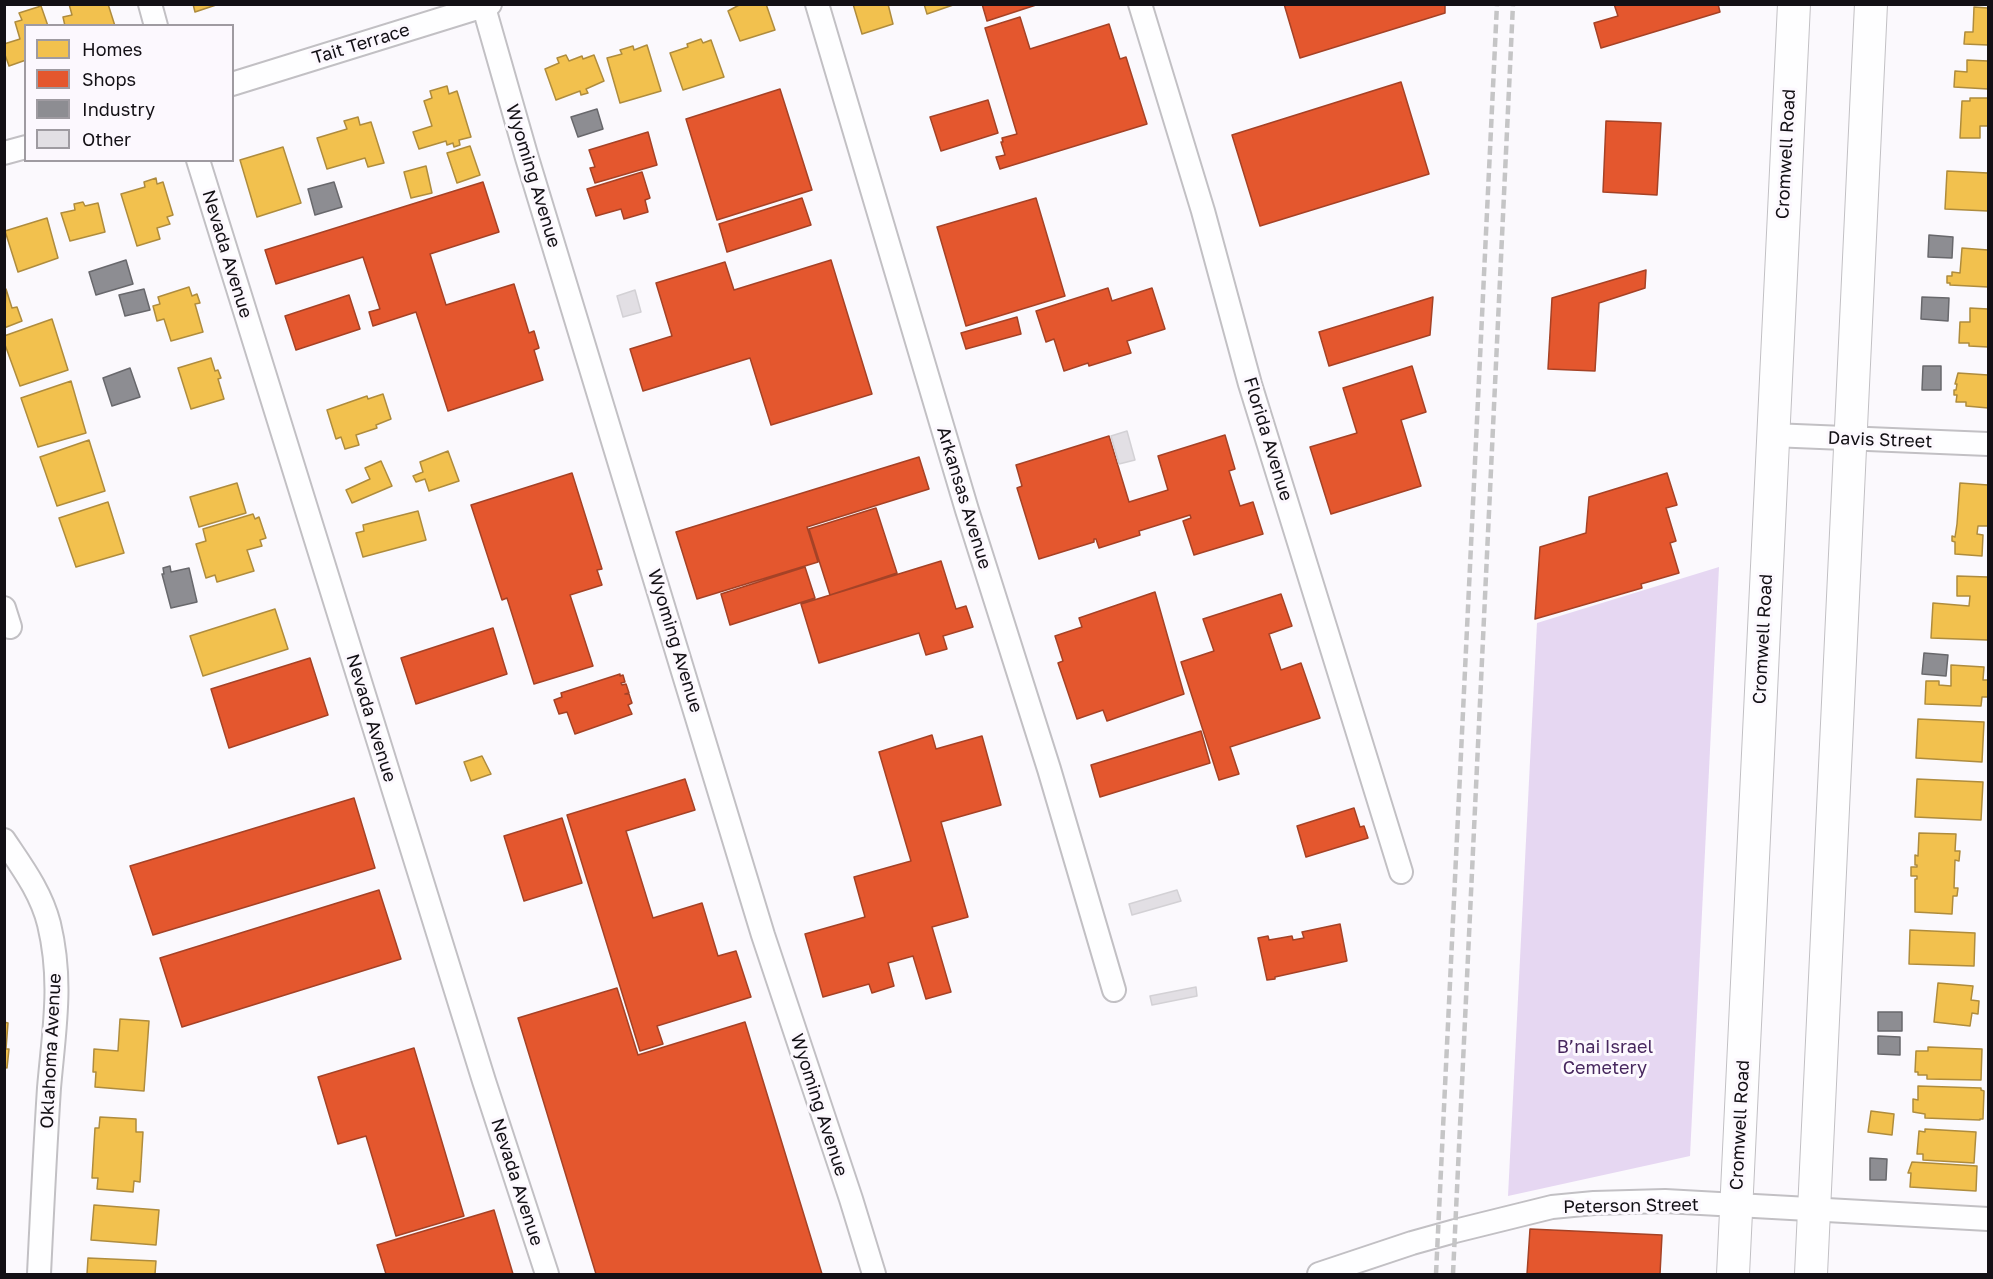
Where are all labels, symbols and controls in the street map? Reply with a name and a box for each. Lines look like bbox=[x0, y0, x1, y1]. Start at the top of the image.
street label: Tait Terrace bbox=[310, 19, 412, 69]
legend bbox=[24, 24, 234, 162]
text: Homes bbox=[82, 38, 142, 60]
text: Shops bbox=[82, 68, 136, 90]
street label: Cromwell Road bbox=[1772, 88, 1800, 220]
text: Industry bbox=[82, 98, 155, 120]
street label: Wyoming Avenue bbox=[501, 102, 565, 250]
text: Other bbox=[82, 128, 131, 150]
street label: Nevada Avenue bbox=[197, 187, 257, 321]
street label: Florida Avenue bbox=[1239, 375, 1297, 503]
street label: Arkansas Avenue bbox=[932, 424, 996, 572]
street label: Davis Street bbox=[1827, 427, 1933, 453]
street label: Wyoming Avenue bbox=[643, 567, 707, 715]
street label: Cromwell Road bbox=[1749, 573, 1777, 705]
street label: Nevada Avenue bbox=[341, 651, 401, 785]
street label: Oklahoma Avenue bbox=[36, 973, 66, 1129]
street label: Wyoming Avenue bbox=[786, 1031, 852, 1179]
park label: B’nai Israel Cemetery bbox=[1557, 1036, 1653, 1078]
street label: Cromwell Road bbox=[1726, 1059, 1754, 1191]
street label: Nevada Avenue bbox=[486, 1116, 548, 1248]
street label: Peterson Street bbox=[1563, 1194, 1699, 1218]

